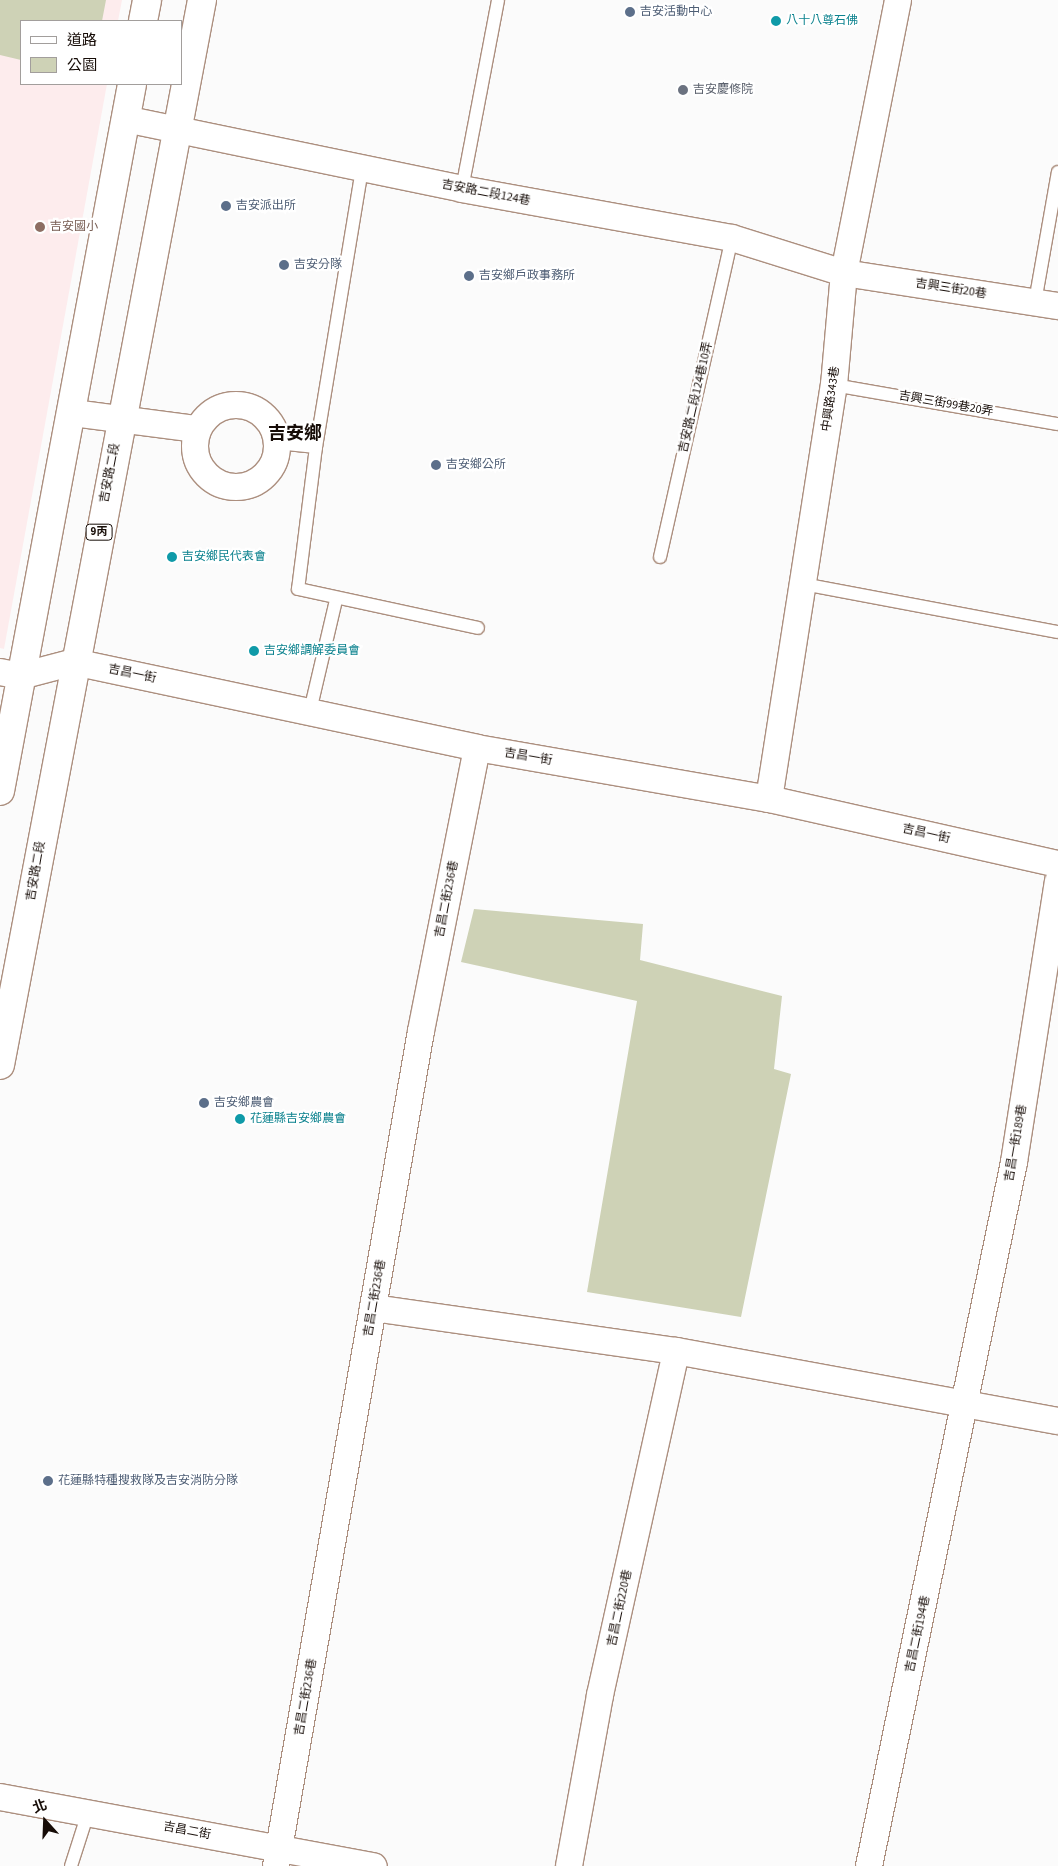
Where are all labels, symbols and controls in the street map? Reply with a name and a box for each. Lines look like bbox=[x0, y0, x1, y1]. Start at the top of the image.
place label: 吉安活動中心 bbox=[640, 5, 712, 19]
marker: 吉安活動中心 bbox=[624, 6, 636, 18]
place label: 八十八尊石佛 bbox=[786, 14, 858, 28]
marker: 八十八尊石佛 bbox=[770, 15, 782, 27]
legend bbox=[20, 20, 182, 85]
text: 道路 bbox=[67, 30, 97, 51]
text: 公園 bbox=[67, 55, 97, 76]
place label: 吉安慶修院 bbox=[693, 83, 753, 97]
marker: 吉安慶修院 bbox=[677, 84, 689, 96]
street label: 吉安路二段124巷 bbox=[441, 177, 531, 209]
place label: 吉安派出所 bbox=[236, 199, 296, 213]
marker: 吉安派出所 bbox=[220, 200, 232, 212]
place label: 吉安國小 bbox=[50, 220, 98, 234]
marker: 吉安國小 bbox=[34, 221, 46, 233]
place label: 吉安分隊 bbox=[294, 258, 342, 272]
marker: 吉安分隊 bbox=[278, 259, 290, 271]
place label: 吉安鄉戶政事務所 bbox=[479, 269, 575, 283]
marker: 吉安鄉戶政事務所 bbox=[463, 270, 475, 282]
street label: 吉興三街20巷 bbox=[914, 276, 988, 302]
street label: 吉安路二段124巷10弄 bbox=[676, 340, 716, 454]
street label: 中興路343巷 bbox=[819, 365, 843, 433]
street label: 吉興三街99巷20弄 bbox=[898, 389, 994, 419]
district label: 吉安鄉 bbox=[268, 423, 322, 445]
street label: 吉安路二段 bbox=[97, 442, 123, 504]
place label: 吉安鄉公所 bbox=[446, 458, 506, 472]
marker: 吉安鄉公所 bbox=[430, 459, 442, 471]
road number: 9丙 bbox=[85, 524, 113, 540]
place label: 吉安鄉民代表會 bbox=[182, 550, 266, 564]
marker: 吉安鄉民代表會 bbox=[166, 551, 178, 563]
place label: 吉安鄉調解委員會 bbox=[264, 644, 360, 658]
marker: 吉安鄉調解委員會 bbox=[248, 645, 260, 657]
street label: 吉昌一街 bbox=[107, 662, 157, 686]
street label: 吉昌一街 bbox=[503, 746, 553, 768]
street label: 吉昌一街 bbox=[901, 822, 951, 846]
street label: 吉安路二段 bbox=[24, 840, 48, 902]
street label: 吉昌二街236巷 bbox=[433, 859, 461, 939]
place label: 吉安鄉農會 bbox=[214, 1096, 274, 1110]
marker: 吉安鄉農會 bbox=[198, 1097, 210, 1109]
street label: 吉昌一街189巷 bbox=[1002, 1103, 1030, 1183]
place label: 花蓮縣吉安鄉農會 bbox=[250, 1112, 346, 1126]
marker: 花蓮縣吉安鄉農會 bbox=[234, 1113, 246, 1125]
street label: 吉昌二街236巷 bbox=[361, 1258, 389, 1338]
place label: 花蓮縣特種搜救隊及吉安消防分隊 bbox=[58, 1474, 238, 1488]
marker: 花蓮縣特種搜救隊及吉安消防分隊 bbox=[42, 1475, 54, 1487]
street label: 吉昌二街220巷 bbox=[605, 1568, 635, 1648]
street label: 吉昌二街194巷 bbox=[903, 1594, 933, 1674]
street label: 吉昌二街236巷 bbox=[292, 1657, 320, 1737]
text: 北 bbox=[30, 1795, 50, 1819]
north arrow bbox=[20, 1796, 70, 1846]
street label: 吉昌二街 bbox=[162, 1819, 212, 1843]

